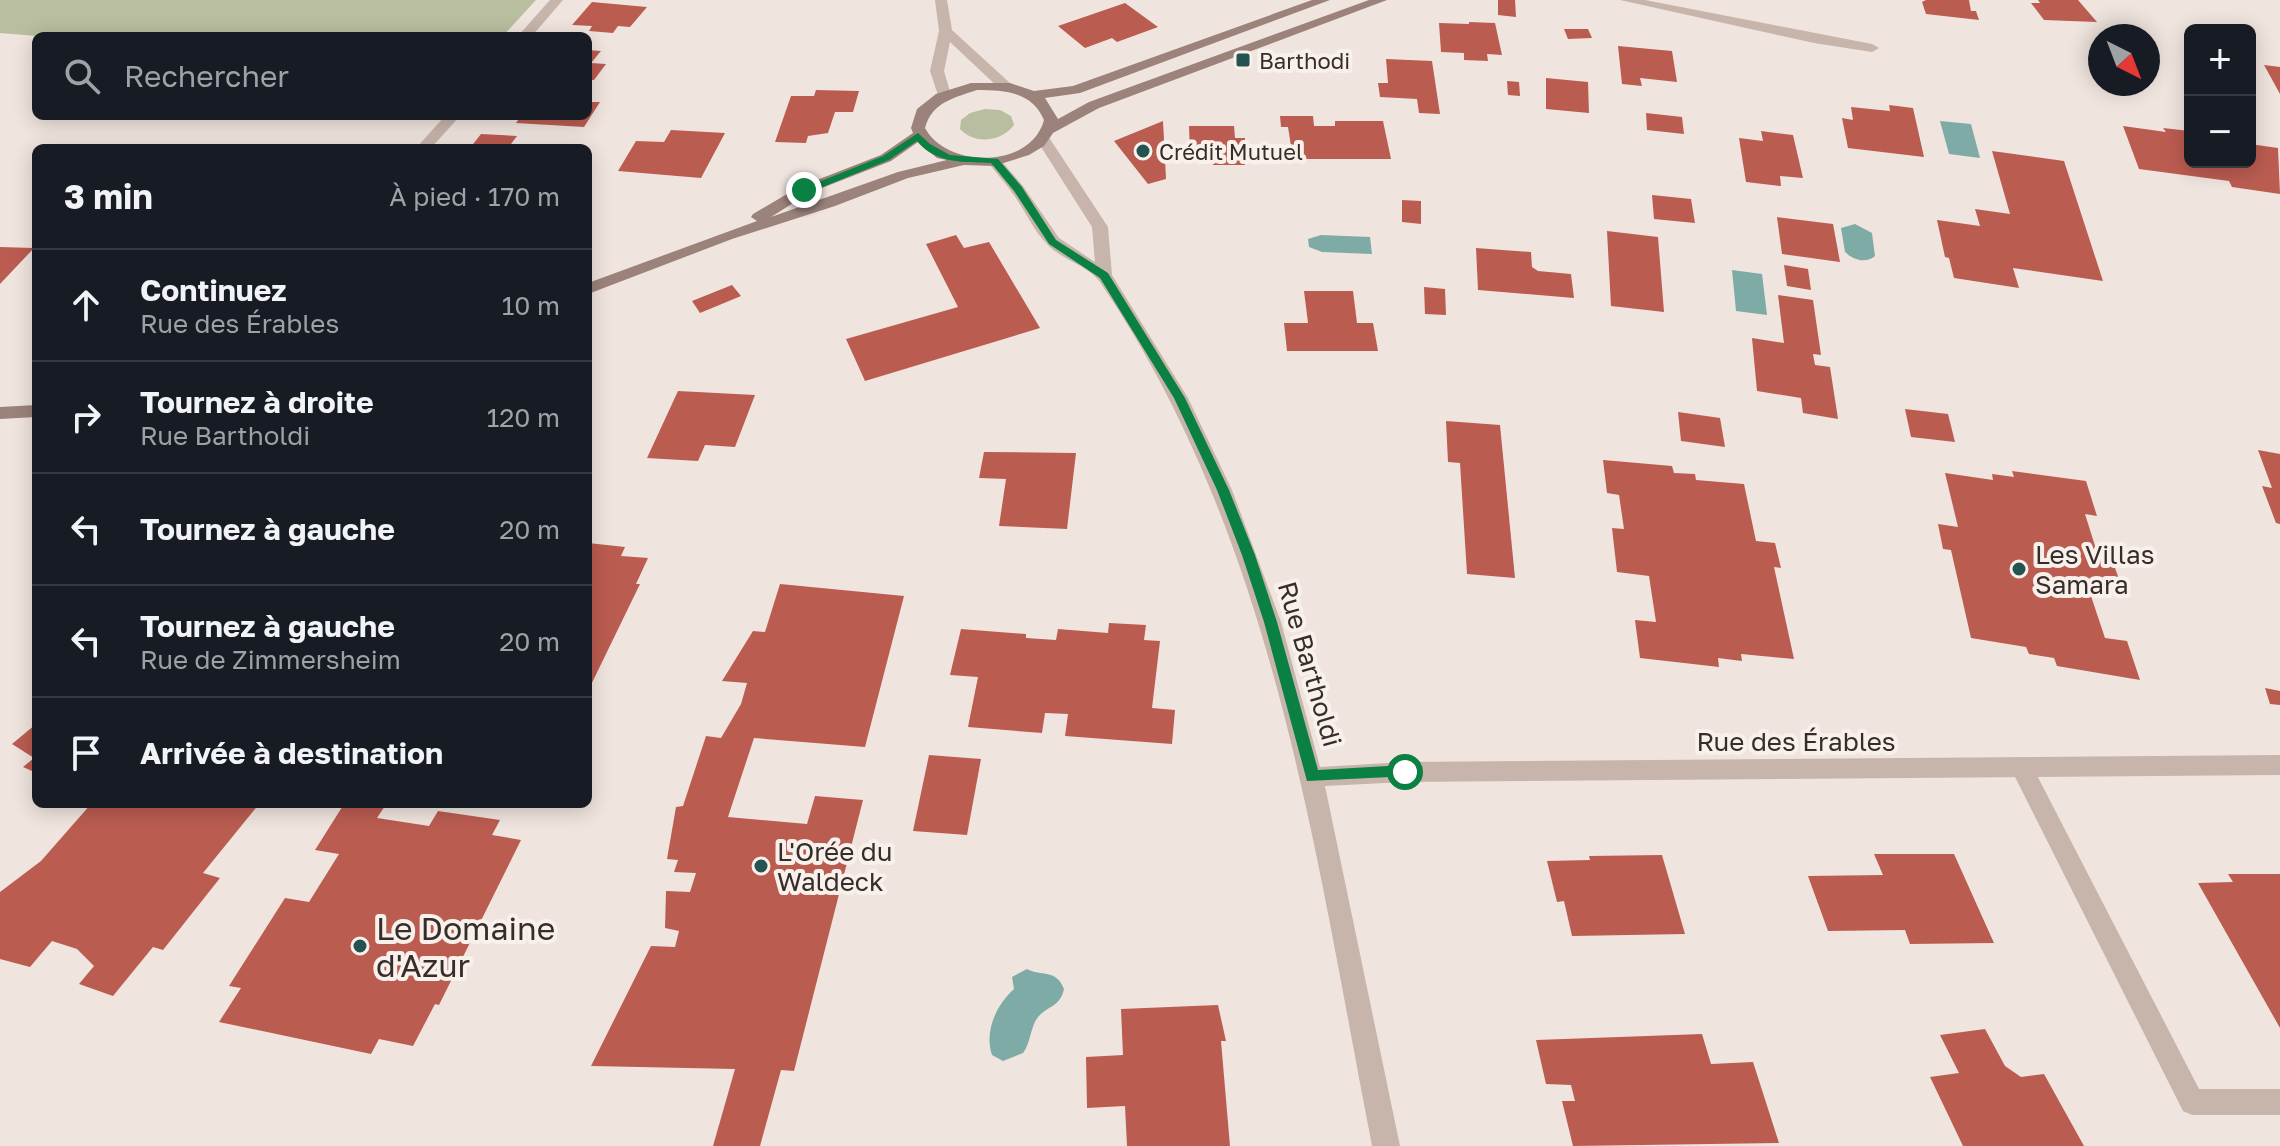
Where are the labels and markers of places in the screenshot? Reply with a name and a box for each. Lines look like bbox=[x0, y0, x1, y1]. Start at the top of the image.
place label: Barthodi bbox=[1259, 47, 1350, 74]
marker: Barthodi bbox=[1234, 51, 1252, 69]
place label: Crédit Mutuel bbox=[1159, 138, 1303, 165]
marker: Crédit Mutuel bbox=[1134, 142, 1152, 160]
place label: Les Villas Samara bbox=[2035, 539, 2154, 600]
marker: Les Villas Samara bbox=[2010, 560, 2028, 578]
place label: L'Orée du Waldeck bbox=[777, 836, 892, 897]
marker: L'Orée du Waldeck bbox=[752, 857, 770, 875]
place label: Le Domaine d'Azur bbox=[376, 909, 555, 984]
marker: Le Domaine d'Azur bbox=[351, 937, 369, 955]

